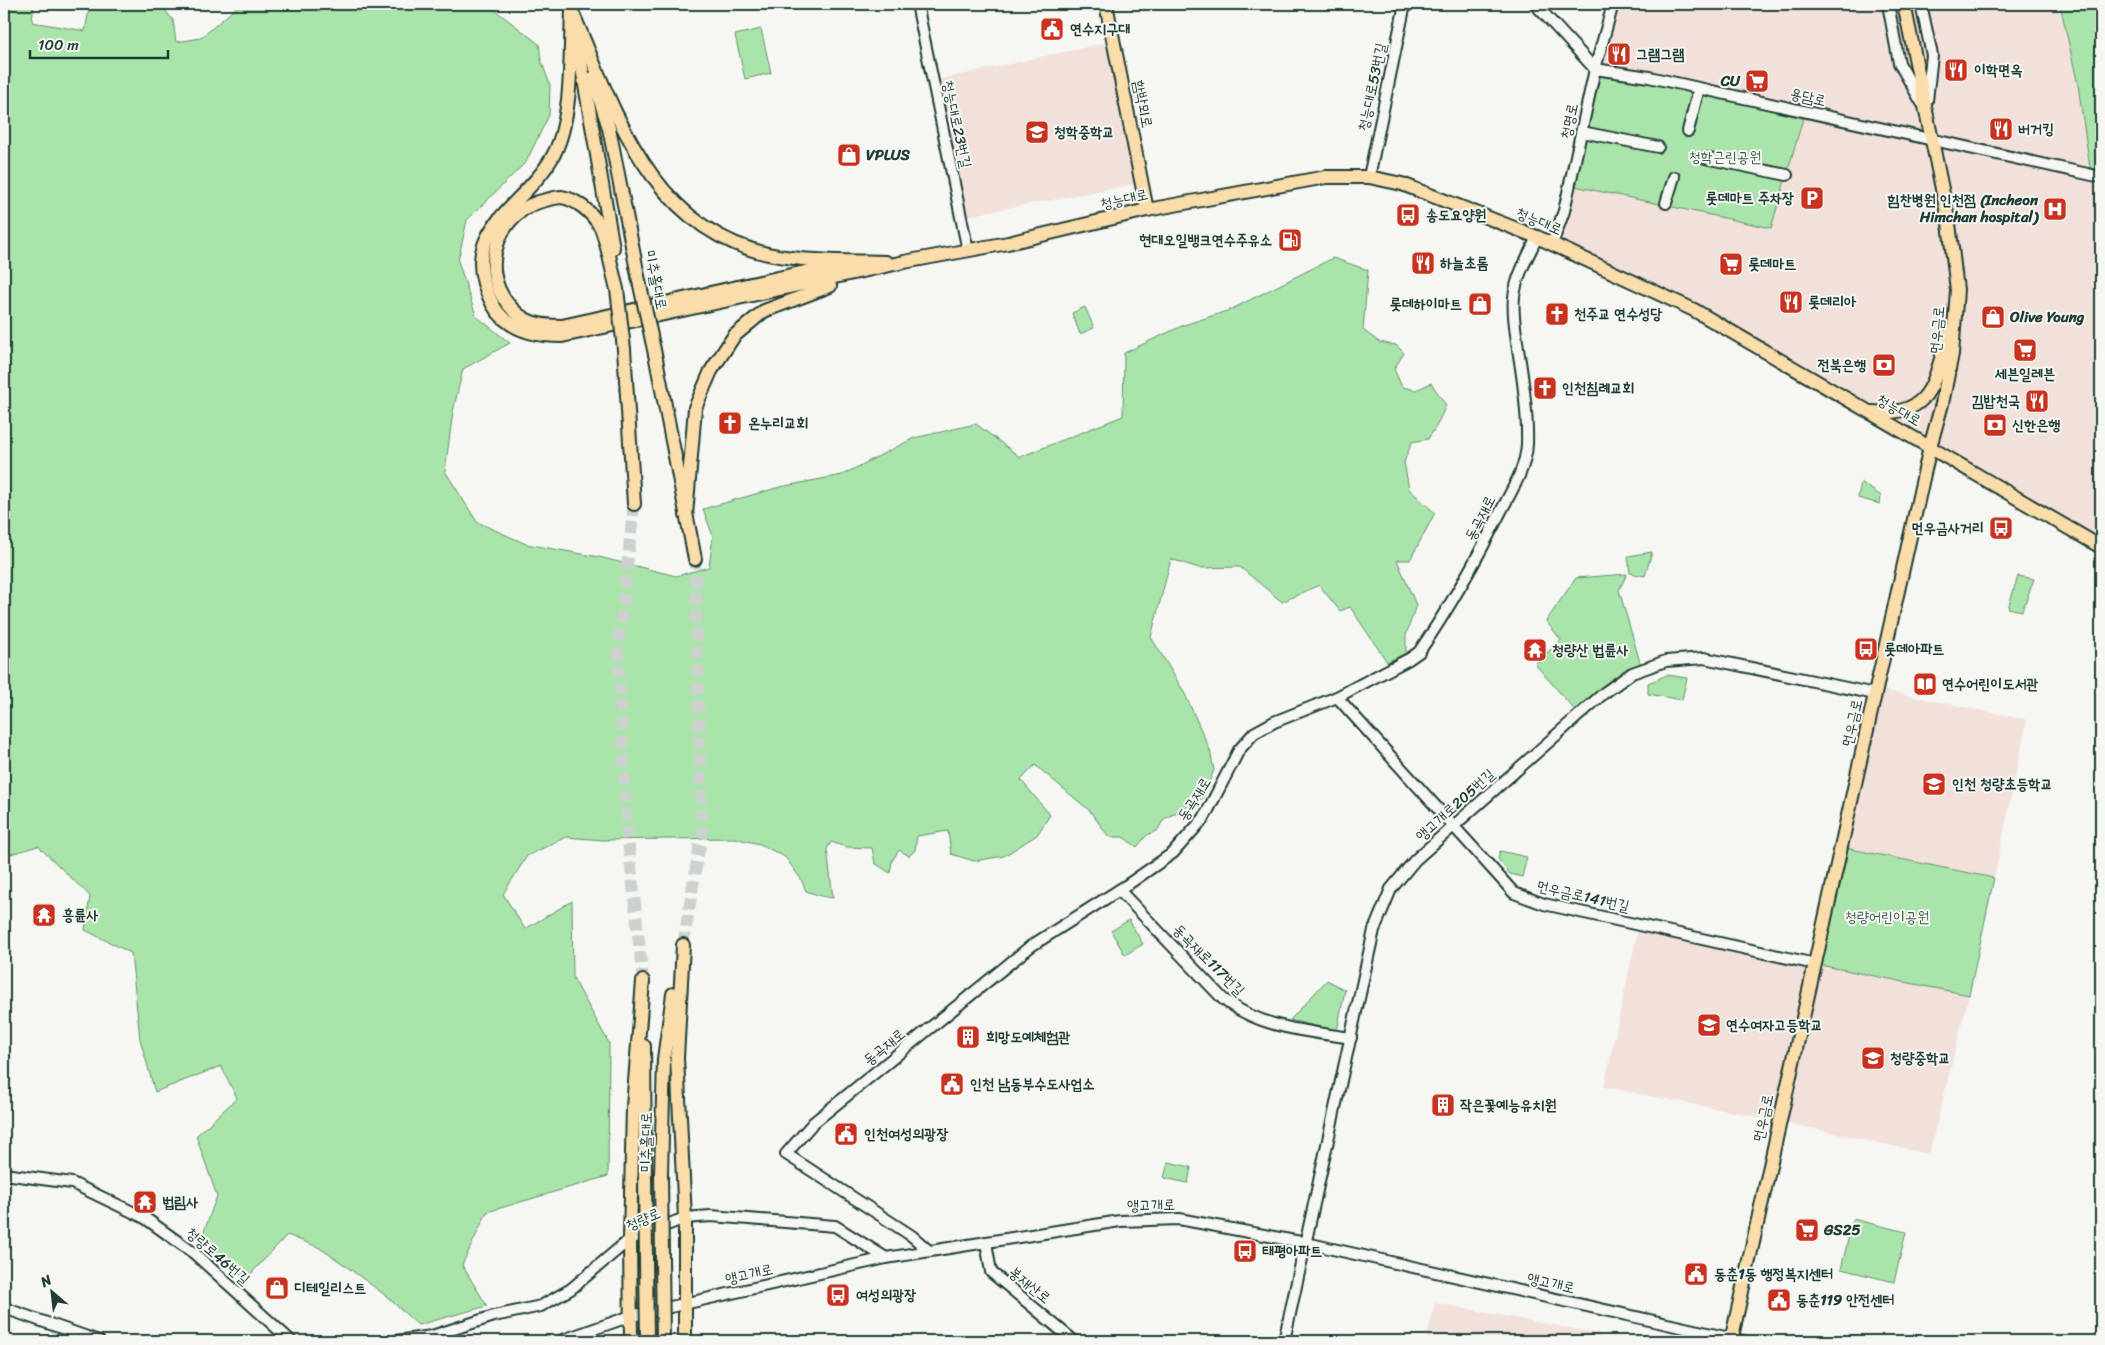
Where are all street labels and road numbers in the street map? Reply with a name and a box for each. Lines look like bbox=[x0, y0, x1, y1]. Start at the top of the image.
street label: 청능대로53번길 bbox=[1350, 40, 1394, 134]
street label: 청능대로23번길 bbox=[935, 78, 979, 170]
street label: 함박뫼로 bbox=[1126, 78, 1160, 130]
street label: 용담로 bbox=[1787, 80, 1829, 114]
street label: 청명로 bbox=[1553, 101, 1585, 141]
street label: 청능대로 bbox=[1098, 181, 1150, 217]
street label: 청능대로 bbox=[1512, 200, 1566, 242]
street label: 미추홀대로 bbox=[637, 248, 675, 312]
street label: 먼우금로 bbox=[1922, 305, 1952, 355]
street label: 청능대로 bbox=[1872, 387, 1926, 433]
street label: 동곡재로 bbox=[1457, 491, 1503, 545]
street label: 먼우금로 bbox=[1834, 697, 1870, 749]
street label: 앵고개로205번길 bbox=[1409, 762, 1501, 848]
street label: 동곡재로 bbox=[1170, 772, 1218, 826]
street label: 먼우금로141번길 bbox=[1534, 873, 1632, 919]
street label: 동곡재로117번길 bbox=[1167, 918, 1251, 1002]
street label: 동곡재로 bbox=[857, 1022, 911, 1072]
street label: 먼우금로 bbox=[1745, 1092, 1781, 1144]
street label: 미추홀대로 bbox=[632, 1112, 660, 1172]
street label: 앵고개로 bbox=[1127, 1192, 1175, 1218]
street label: 청량로 bbox=[621, 1200, 665, 1238]
street label: 청량로46번길 bbox=[180, 1221, 256, 1291]
street label: 앵고개로 bbox=[723, 1256, 775, 1292]
street label: 봉재산로 bbox=[1003, 1260, 1057, 1310]
street label: 앵고개로 bbox=[1525, 1265, 1577, 1301]

